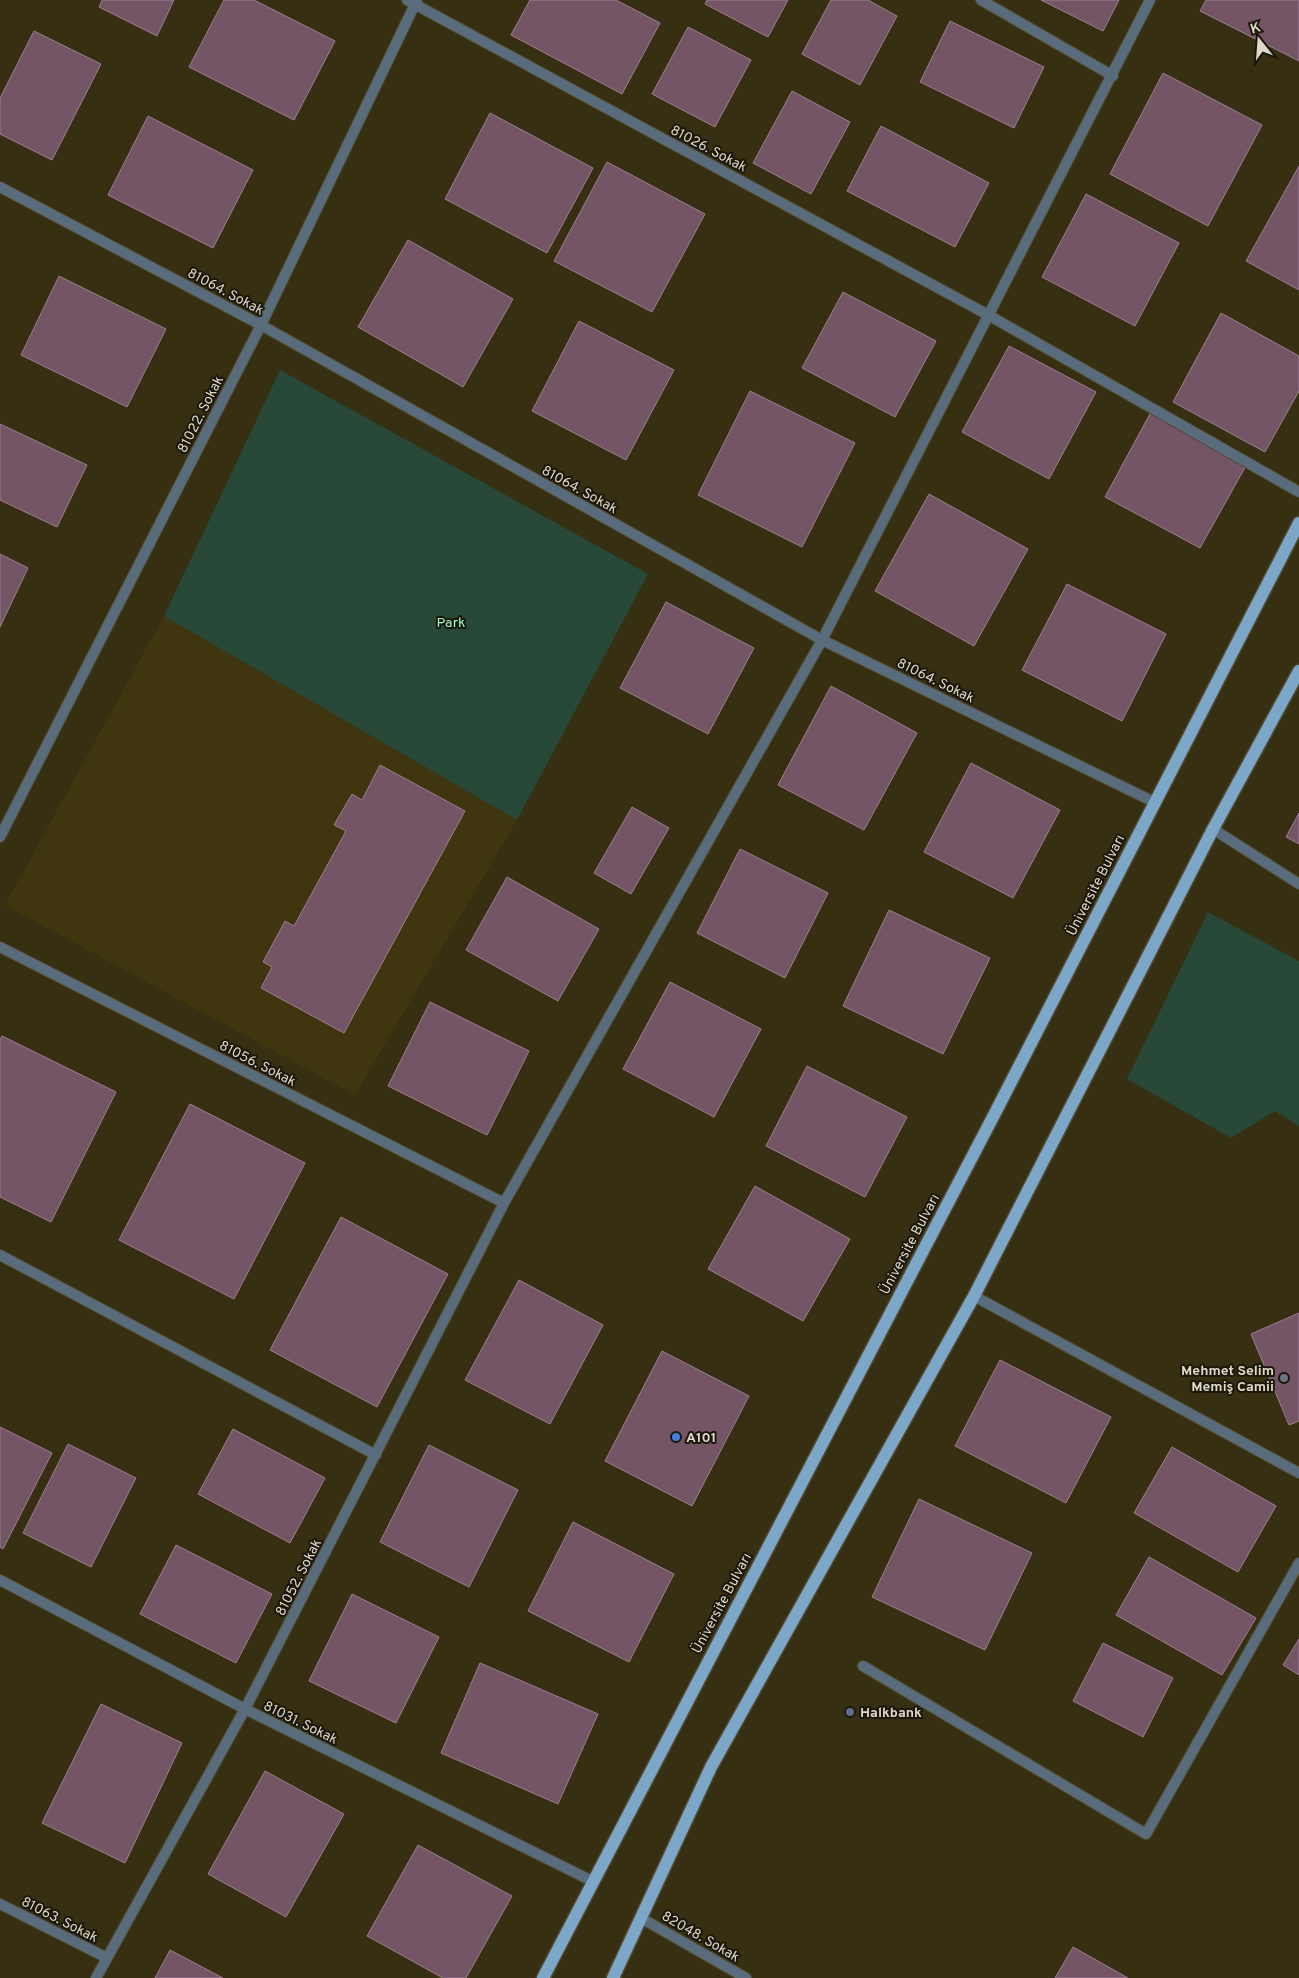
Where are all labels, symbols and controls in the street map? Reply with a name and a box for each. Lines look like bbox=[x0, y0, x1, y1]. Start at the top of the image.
north arrow bbox=[1234, 15, 1284, 65]
text: K bbox=[1248, 19, 1263, 39]
street label: 81026. Sokak bbox=[667, 122, 749, 177]
street label: 81064. Sokak bbox=[184, 265, 266, 320]
street label: 81022. Sokak bbox=[175, 373, 228, 456]
street label: 81064. Sokak bbox=[538, 463, 620, 518]
park label: Park bbox=[437, 615, 465, 632]
street label: 81064. Sokak bbox=[894, 655, 977, 707]
street label: Üniversite Bulvarı bbox=[1063, 832, 1129, 939]
street label: 81056. Sokak bbox=[216, 1038, 299, 1091]
street label: Üniversite Bulvarı bbox=[876, 1191, 944, 1298]
place label: Mehmet Selim Memiş Camii bbox=[1181, 1363, 1274, 1396]
marker: Mehmet Selim Memiş Camii bbox=[1278, 1372, 1290, 1384]
place label: A101 bbox=[686, 1430, 716, 1447]
marker: A101 bbox=[670, 1431, 682, 1443]
street label: 81052. Sokak bbox=[273, 1536, 326, 1619]
street label: Üniversite Bulvarı bbox=[688, 1550, 756, 1657]
street label: 81031. Sokak bbox=[260, 1698, 340, 1749]
place label: Halkbank bbox=[860, 1705, 922, 1722]
marker: Halkbank bbox=[844, 1706, 856, 1718]
street label: 81063. Sokak bbox=[18, 1894, 100, 1947]
street label: 82048. Sokak bbox=[658, 1908, 742, 1966]

